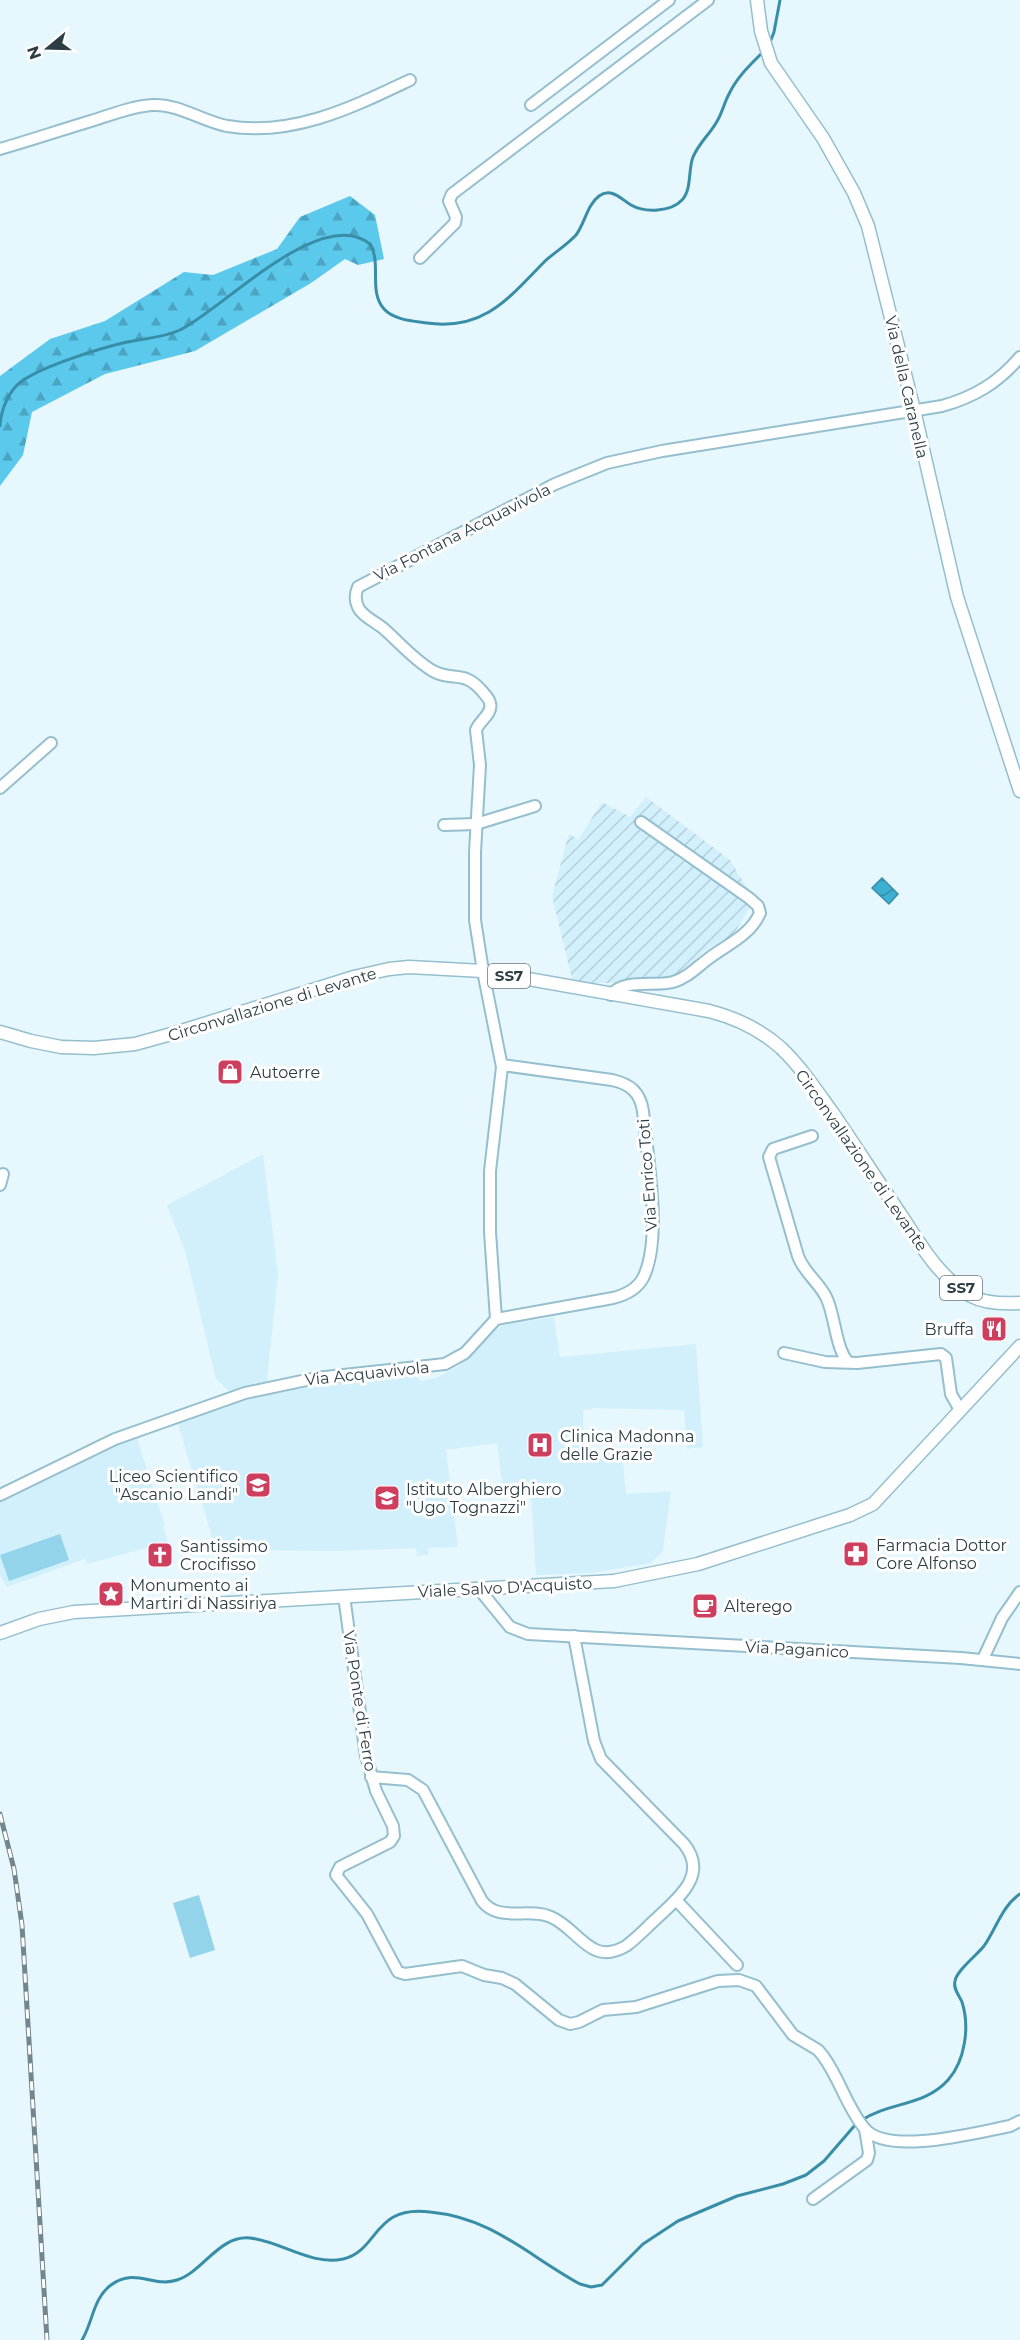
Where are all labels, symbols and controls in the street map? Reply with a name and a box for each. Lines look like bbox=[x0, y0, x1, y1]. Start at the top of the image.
north arrow bbox=[18, 18, 78, 78]
text: N bbox=[23, 44, 45, 62]
street label: Via della Caranella bbox=[881, 314, 932, 460]
street label: Via Fontana Acquavivola bbox=[371, 480, 554, 585]
street label: Circonvallazione di Levante bbox=[166, 964, 379, 1045]
road number: SS7 bbox=[488, 964, 530, 988]
shop icon: Autoerre bbox=[215, 1057, 245, 1087]
place label: Autoerre bbox=[250, 1063, 320, 1082]
street label: Circonvallazione di Levante bbox=[792, 1066, 932, 1255]
street label: Via Enrico Toti bbox=[634, 1118, 661, 1232]
road number: SS7 bbox=[940, 1276, 982, 1300]
restaurant icon: Bruffa bbox=[979, 1314, 1009, 1344]
place label: Bruffa bbox=[925, 1320, 974, 1339]
street label: Via Acquavivola bbox=[304, 1358, 430, 1389]
place label: Clinica Madonna delle Grazie bbox=[560, 1427, 694, 1464]
hospital icon: Clinica Madonna delle Grazie bbox=[525, 1430, 555, 1460]
place label: Liceo Scientifico "Ascanio Landi" bbox=[109, 1467, 238, 1504]
school or university icon: Liceo Scientifico "Ascanio Landi" bbox=[243, 1470, 273, 1500]
place label: Istituto Alberghiero "Ugo Tognazzi" bbox=[406, 1480, 561, 1517]
school or university icon: Istituto Alberghiero "Ugo Tognazzi" bbox=[372, 1483, 402, 1513]
place label: Farmacia Dottor Core Alfonso bbox=[876, 1536, 1007, 1573]
place label: Santissimo Crocifisso bbox=[180, 1537, 268, 1574]
pharmacy icon: Farmacia Dottor Core Alfonso bbox=[841, 1539, 871, 1569]
church icon: Santissimo Crocifisso bbox=[145, 1540, 175, 1570]
street label: Viale Salvo D'Acquisto bbox=[417, 1573, 593, 1602]
place label: Monumento ai Martiri di Nassiriya bbox=[130, 1576, 277, 1613]
place icon: Monumento ai Martiri di Nassiriya bbox=[96, 1579, 126, 1609]
cafe icon: Alterego bbox=[690, 1591, 720, 1621]
place label: Alterego bbox=[724, 1597, 792, 1616]
street label: Via Ponte di Ferro bbox=[339, 1629, 380, 1773]
street label: Via Paganico bbox=[745, 1637, 849, 1662]

